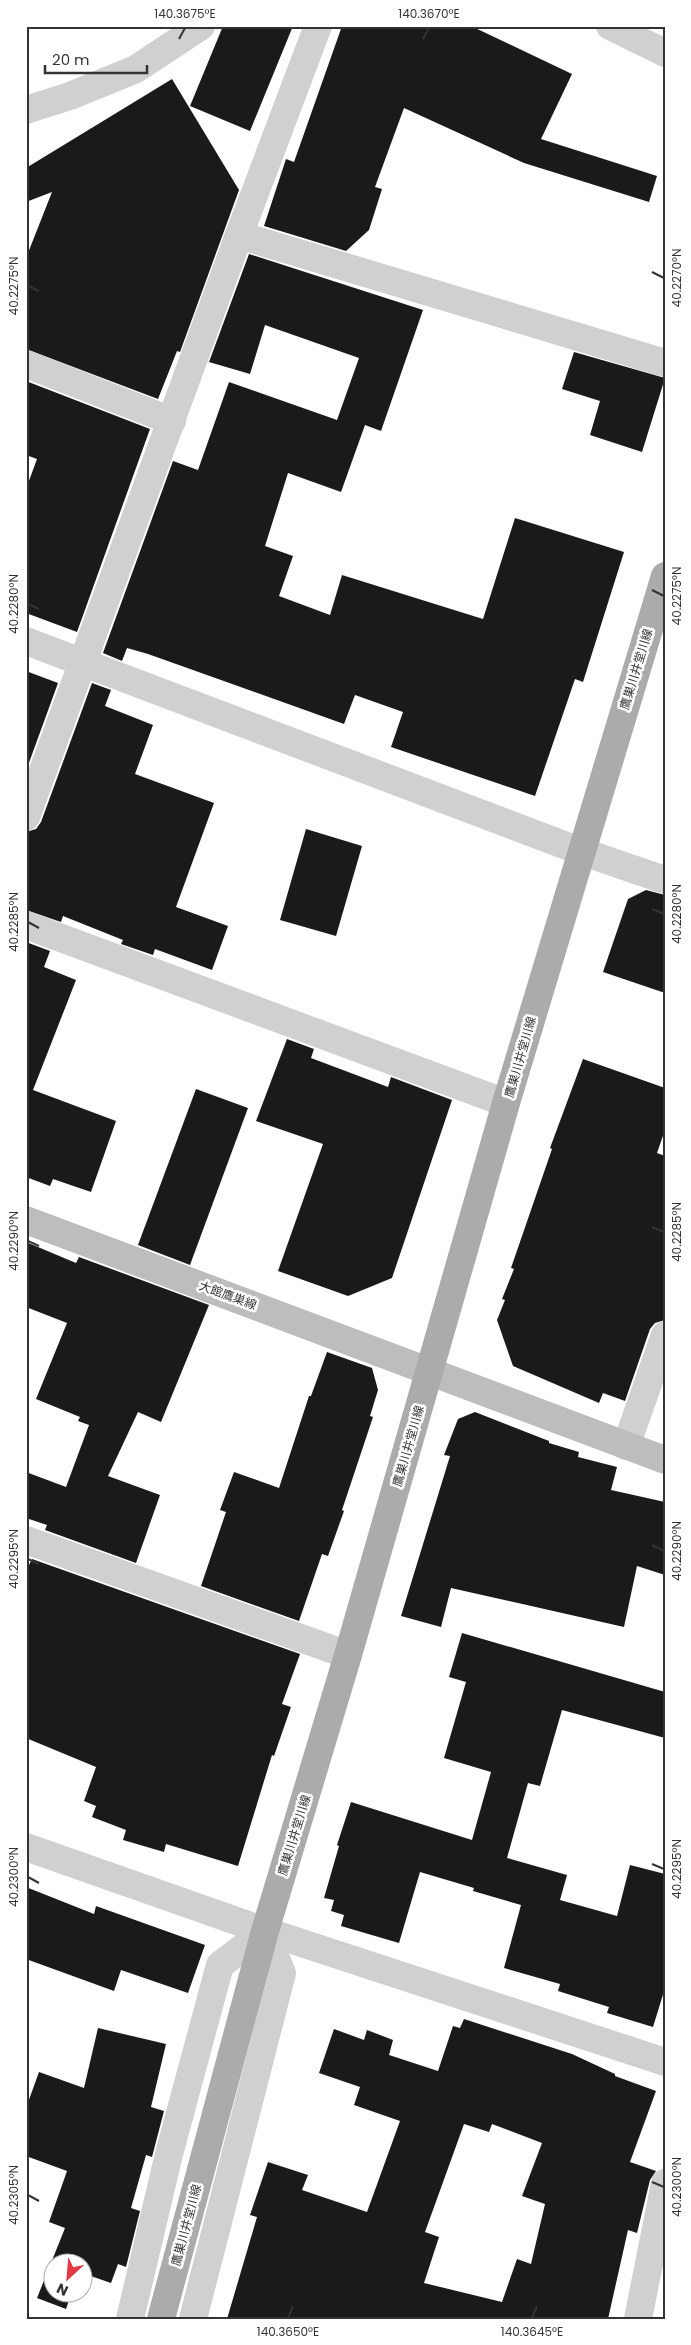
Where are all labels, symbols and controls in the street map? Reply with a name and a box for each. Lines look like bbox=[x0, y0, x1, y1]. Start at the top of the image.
text: 140.3675°E bbox=[154, 5, 216, 22]
text: 140.3670°E bbox=[398, 5, 460, 22]
scale bar bbox=[45, 42, 148, 74]
text: 20 m bbox=[52, 49, 90, 70]
text: 40.2270°N bbox=[668, 249, 685, 307]
text: 40.2275°N bbox=[5, 257, 22, 315]
text: 40.2275°N bbox=[668, 567, 685, 625]
text: 40.2280°N bbox=[5, 574, 22, 634]
street label: 鷹巣川井堂川線 bbox=[616, 626, 656, 712]
text: 40.2280°N bbox=[668, 884, 685, 944]
text: 40.2285°N bbox=[5, 892, 22, 952]
street label: 鷹巣川井堂川線 bbox=[500, 1014, 540, 1100]
text: 40.2285°N bbox=[668, 1202, 685, 1262]
text: 40.2290°N bbox=[5, 1211, 22, 1271]
street label: 大館鷹巣線 bbox=[197, 1277, 259, 1313]
street label: 鷹巣川井堂川線 bbox=[388, 1403, 428, 1489]
text: 40.2290°N bbox=[668, 1521, 685, 1581]
text: 40.2295°N bbox=[5, 1529, 22, 1589]
street label: 鷹巣川井堂川線 bbox=[274, 1792, 314, 1878]
text: 40.2295°N bbox=[668, 1839, 685, 1899]
text: 40.2300°N bbox=[5, 1847, 22, 1907]
text: 40.2300°N bbox=[668, 2157, 685, 2217]
text: 40.2305°N bbox=[5, 2165, 22, 2225]
street label: 鷹巣川井堂川線 bbox=[167, 2182, 205, 2268]
north arrow bbox=[42, 2252, 92, 2302]
text: N bbox=[53, 2278, 71, 2301]
text: 140.3650°E bbox=[257, 2323, 319, 2340]
text: 140.3645°E bbox=[501, 2323, 563, 2340]

